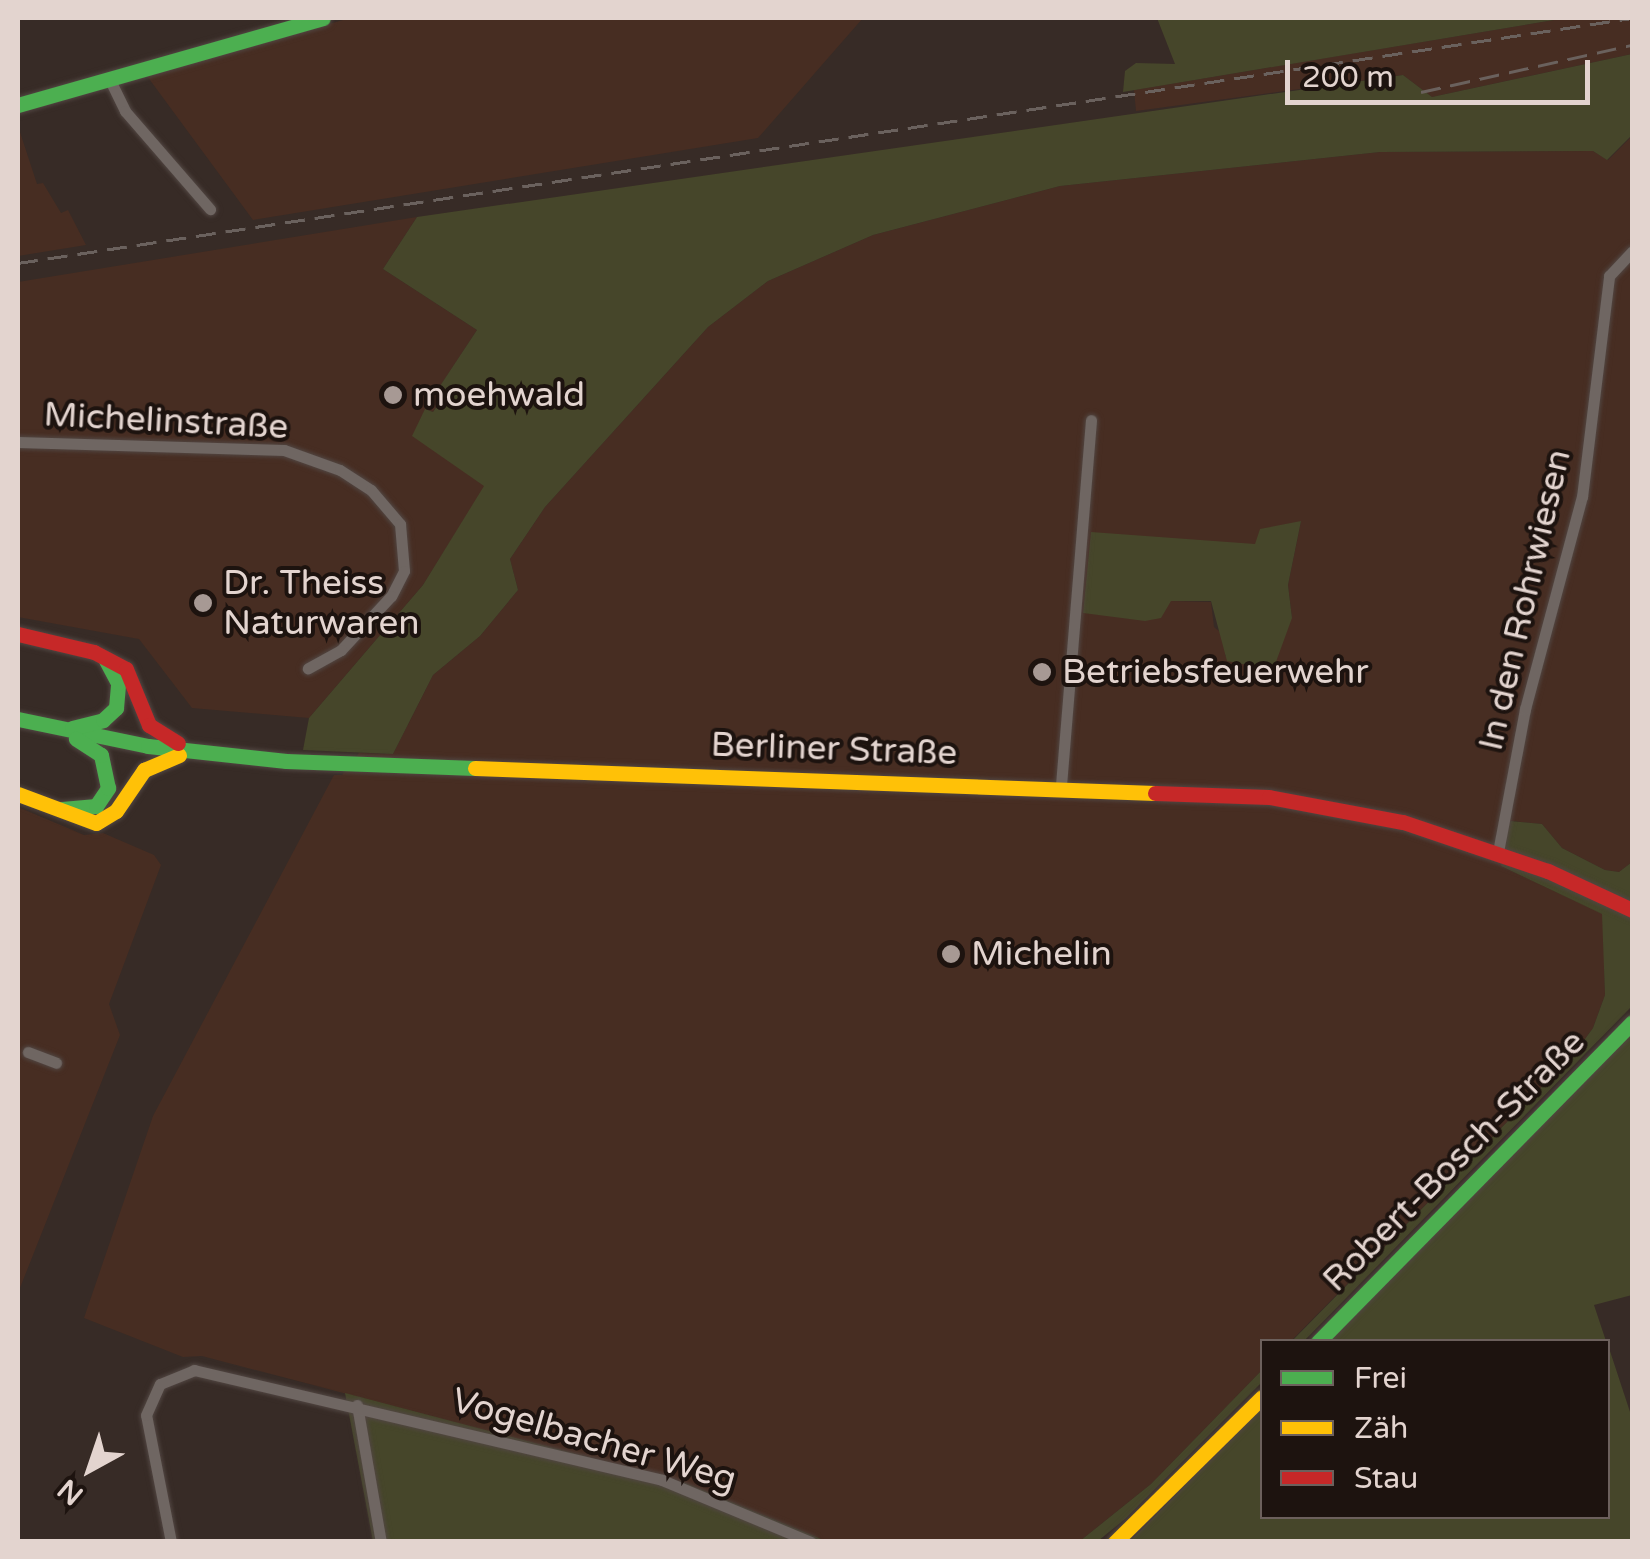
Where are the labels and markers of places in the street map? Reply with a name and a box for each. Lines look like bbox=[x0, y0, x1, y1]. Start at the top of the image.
place label: moehwald bbox=[413, 374, 585, 416]
marker: moehwald bbox=[382, 384, 404, 406]
place label: Dr. Theiss Naturwaren bbox=[223, 562, 420, 644]
marker: Dr. Theiss Naturwaren bbox=[192, 592, 214, 614]
place label: Betriebsfeuerwehr bbox=[1062, 651, 1369, 693]
marker: Betriebsfeuerwehr bbox=[1031, 661, 1053, 683]
place label: Michelin bbox=[971, 933, 1112, 975]
marker: Michelin bbox=[940, 943, 962, 965]

